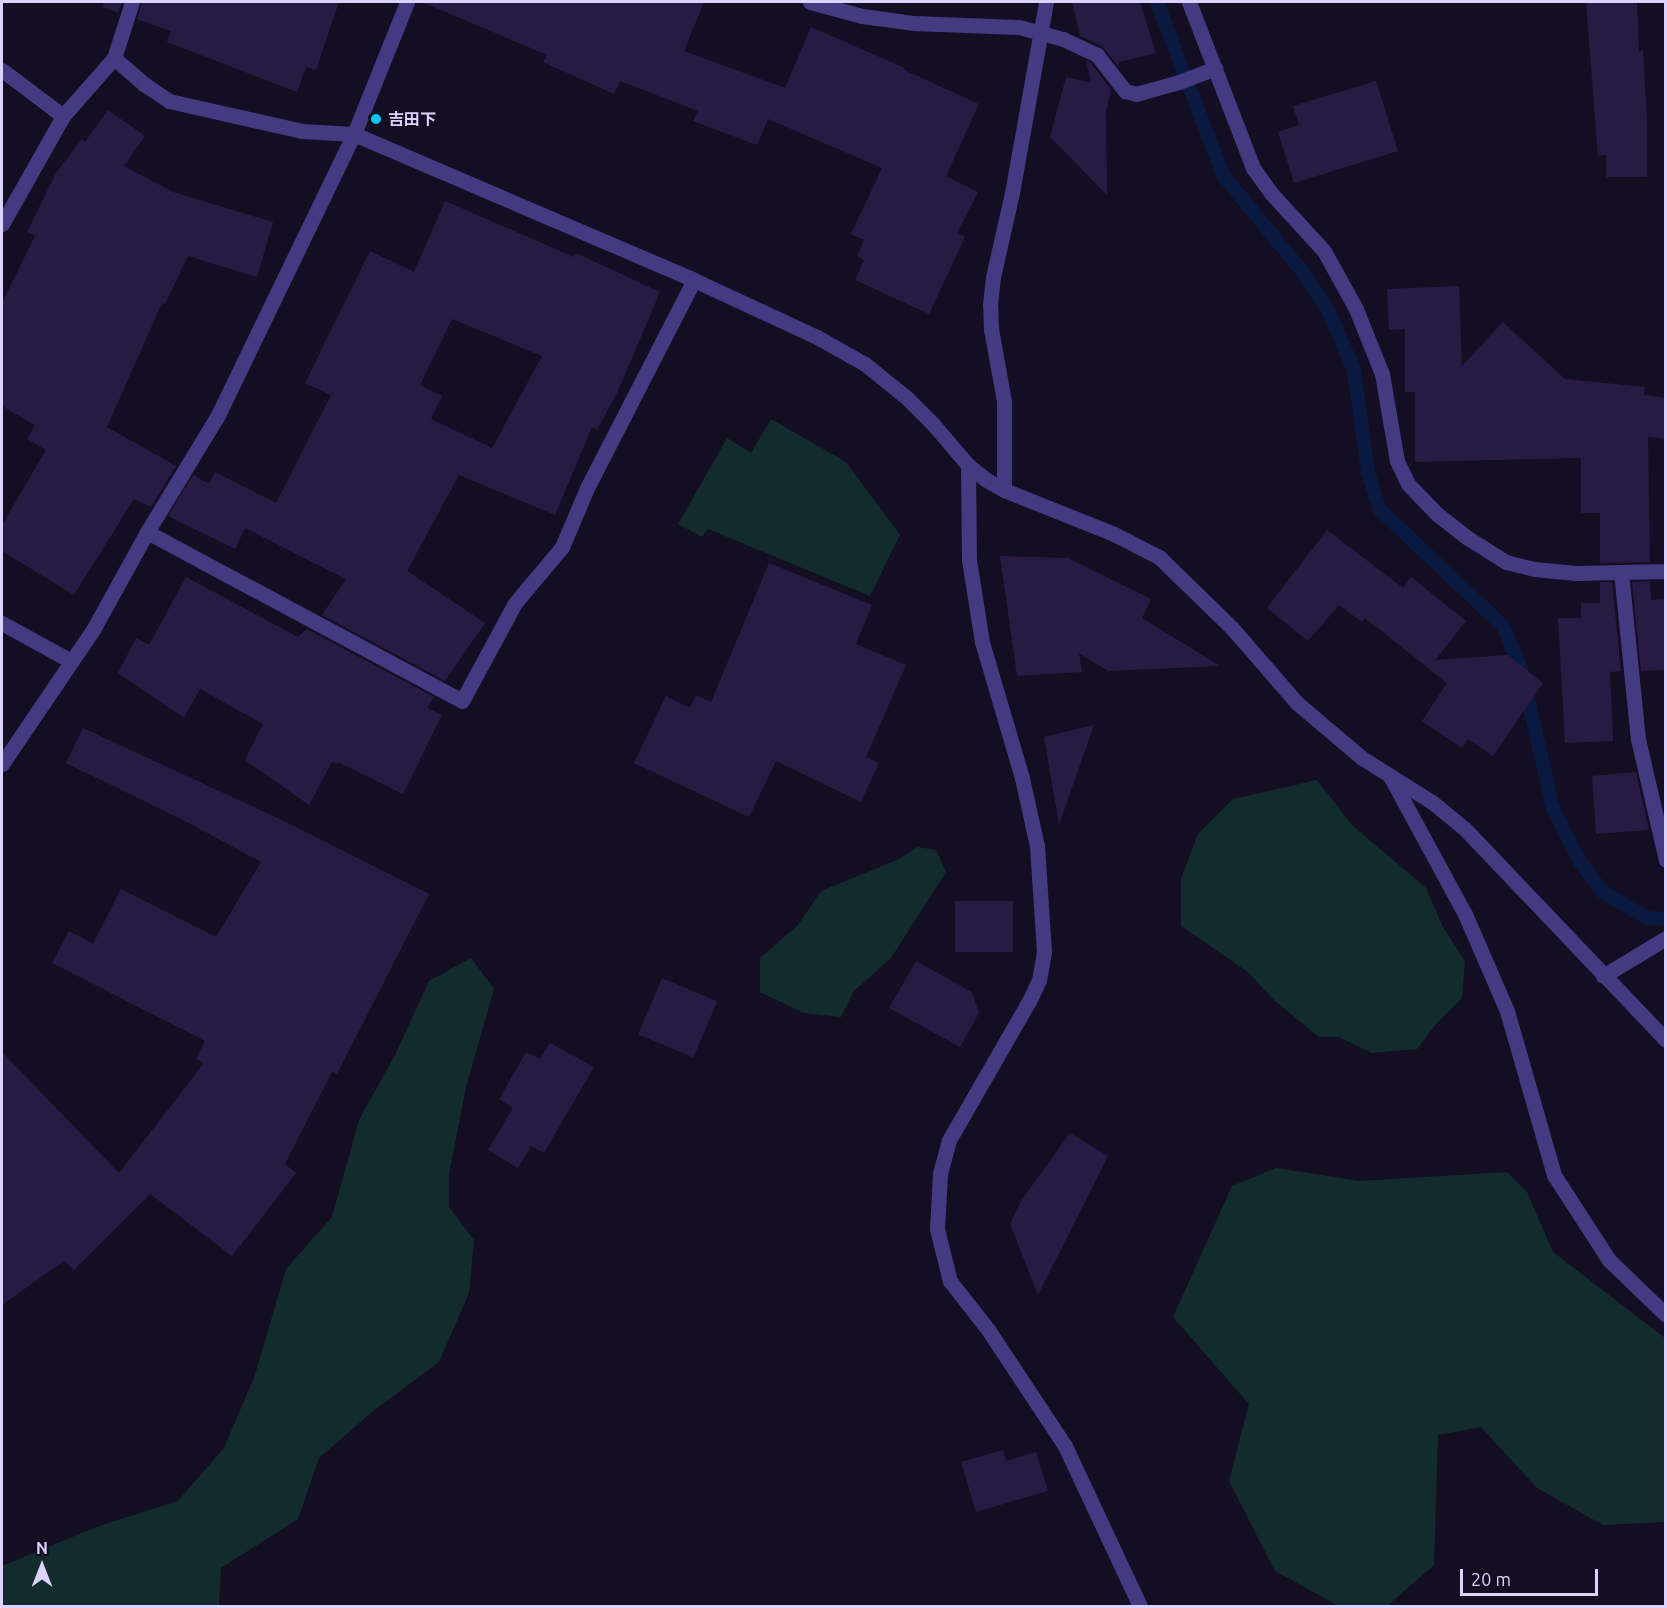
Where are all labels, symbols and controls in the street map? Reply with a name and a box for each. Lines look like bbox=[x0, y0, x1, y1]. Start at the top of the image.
place label: 吉田下 bbox=[388, 109, 436, 129]
marker: 吉田下 bbox=[369, 112, 383, 126]
north arrow bbox=[12, 1536, 72, 1596]
text: N bbox=[36, 1539, 48, 1557]
scale bar bbox=[1463, 1557, 1601, 1595]
text: 20 m bbox=[1471, 1569, 1511, 1589]

